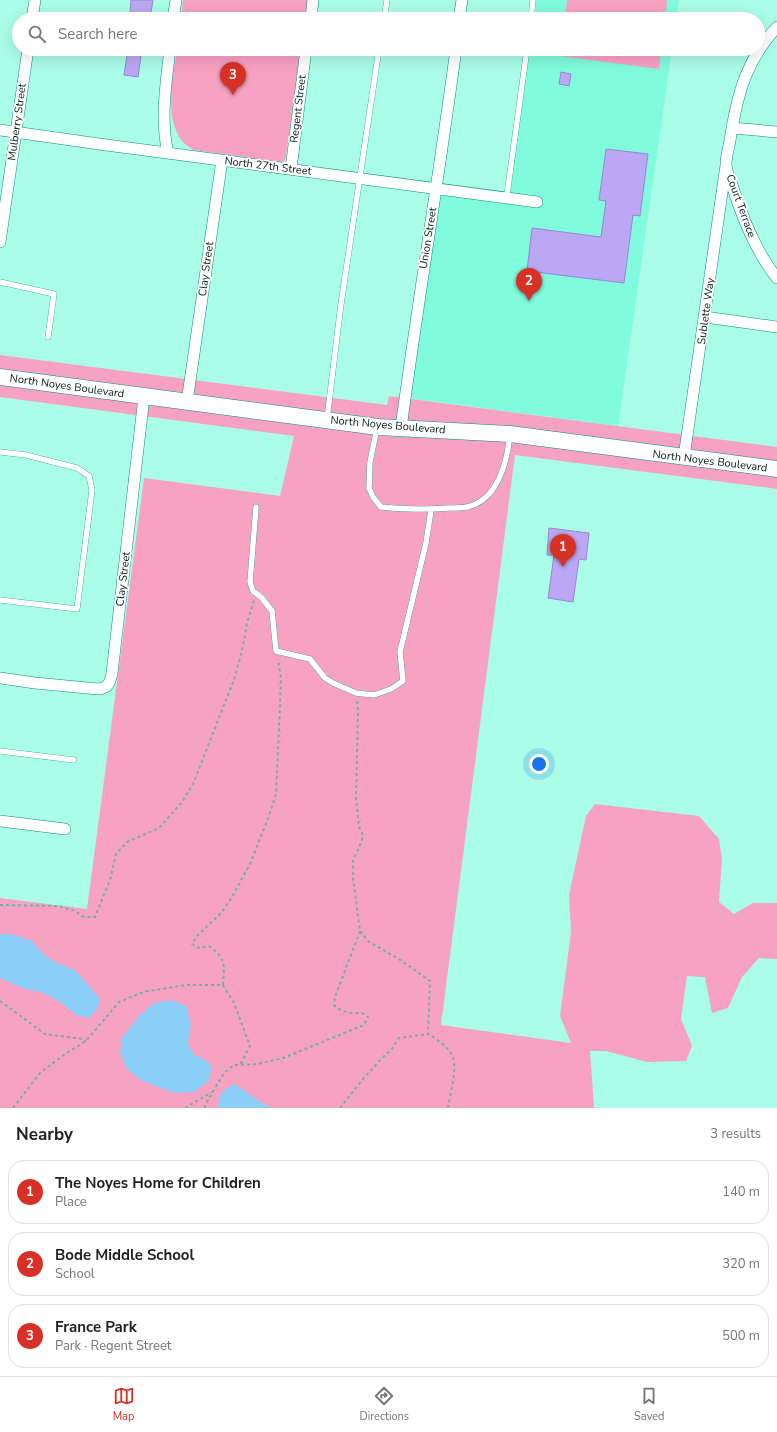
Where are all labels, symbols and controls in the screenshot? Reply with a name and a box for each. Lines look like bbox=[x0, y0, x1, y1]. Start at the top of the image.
search box bbox=[12, 12, 765, 56]
icon: search bbox=[26, 23, 48, 45]
text: Search here bbox=[58, 24, 138, 44]
pin: 3 bbox=[220, 62, 246, 95]
street label: Regent Street bbox=[286, 74, 310, 144]
street label: Mulberry Street bbox=[4, 82, 30, 162]
street label: North 27th Street bbox=[224, 153, 313, 179]
street label: Court Terrace bbox=[723, 172, 759, 240]
street label: Union Street bbox=[416, 206, 440, 270]
street label: Clay Street bbox=[195, 241, 217, 297]
pin: 2 bbox=[516, 268, 542, 301]
street label: Sublette Way bbox=[694, 276, 718, 345]
street label: North Noyes Boulevard bbox=[9, 371, 125, 401]
street label: North Noyes Boulevard bbox=[330, 412, 446, 438]
street label: North Noyes Boulevard bbox=[652, 447, 768, 475]
pin: 1 bbox=[550, 534, 576, 567]
street label: Clay Street bbox=[112, 551, 134, 607]
your location bbox=[529, 754, 549, 774]
text: Nearby bbox=[16, 1123, 73, 1146]
text: 3 results bbox=[710, 1125, 761, 1143]
text: The Noyes Home for Children bbox=[55, 1173, 261, 1193]
text: 1 bbox=[26, 1183, 34, 1201]
text: 140 m bbox=[722, 1183, 760, 1201]
text: Place bbox=[55, 1193, 87, 1211]
text: Bode Middle School bbox=[55, 1245, 194, 1265]
text: 2 bbox=[26, 1255, 34, 1273]
text: 320 m bbox=[722, 1255, 760, 1273]
text: School bbox=[55, 1265, 95, 1283]
text: France Park bbox=[55, 1317, 137, 1337]
text: 3 bbox=[26, 1327, 34, 1345]
text: 500 m bbox=[722, 1327, 760, 1345]
text: Park · Regent Street bbox=[55, 1337, 171, 1355]
tab: Map bbox=[113, 1385, 135, 1424]
tab: Directions bbox=[360, 1385, 409, 1424]
tab: Saved bbox=[634, 1385, 664, 1424]

